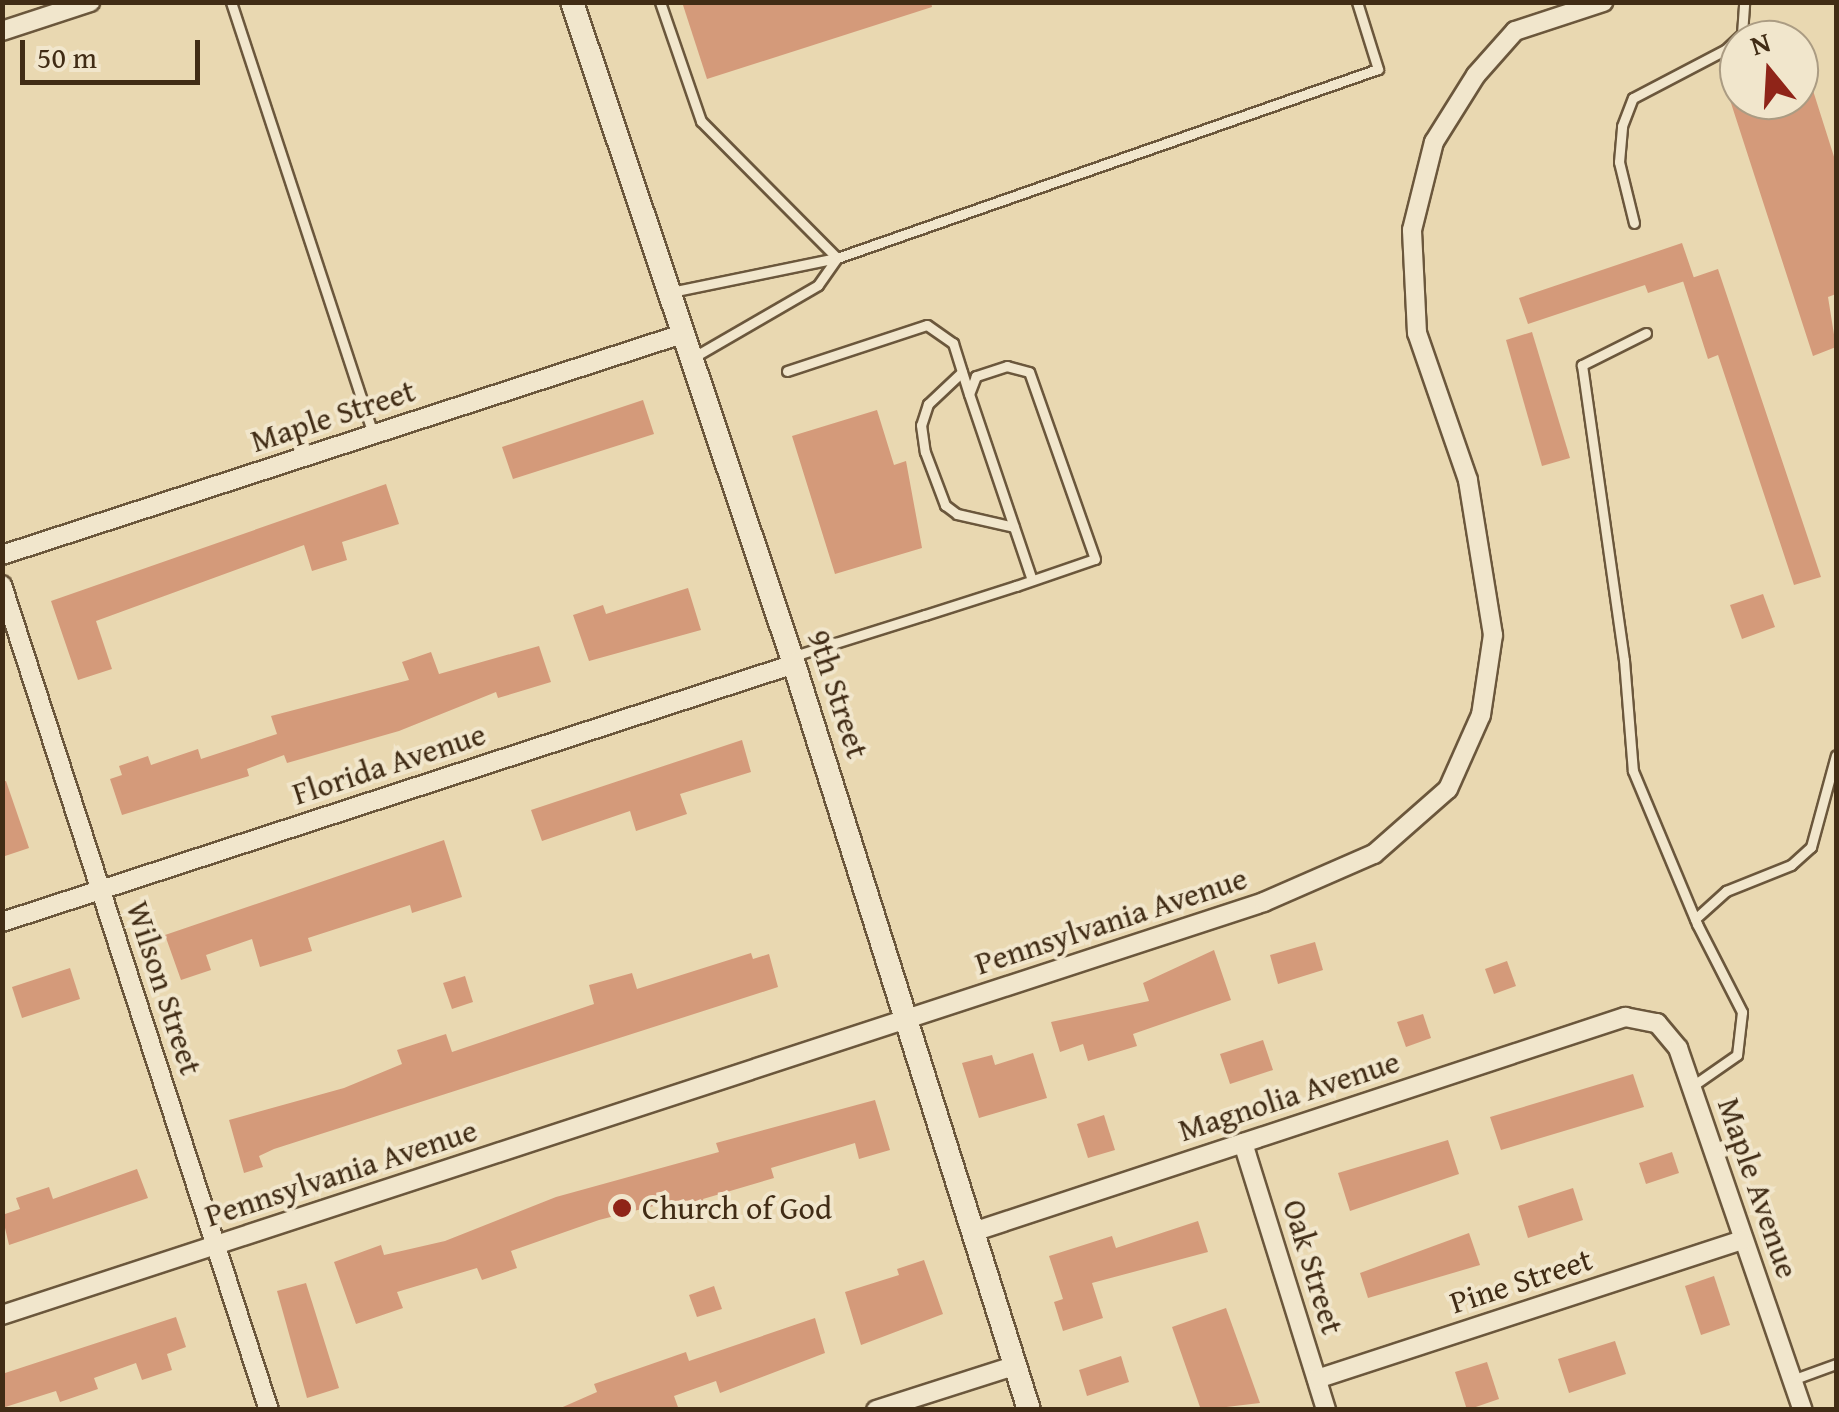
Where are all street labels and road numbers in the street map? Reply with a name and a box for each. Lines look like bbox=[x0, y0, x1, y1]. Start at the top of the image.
street label: Maple Street bbox=[246, 371, 420, 461]
street label: 9th Street bbox=[799, 625, 877, 763]
street label: Florida Avenue bbox=[288, 715, 490, 813]
street label: Pennsylvania Avenue bbox=[970, 859, 1252, 983]
street label: Wilson Street bbox=[118, 896, 210, 1080]
street label: Magnolia Avenue bbox=[1174, 1042, 1404, 1150]
street label: Maple Avenue bbox=[1709, 1093, 1807, 1283]
street label: Pennsylvania Avenue bbox=[200, 1111, 482, 1235]
street label: Oak Street bbox=[1274, 1195, 1352, 1339]
street label: Pine Street bbox=[1445, 1240, 1597, 1322]

